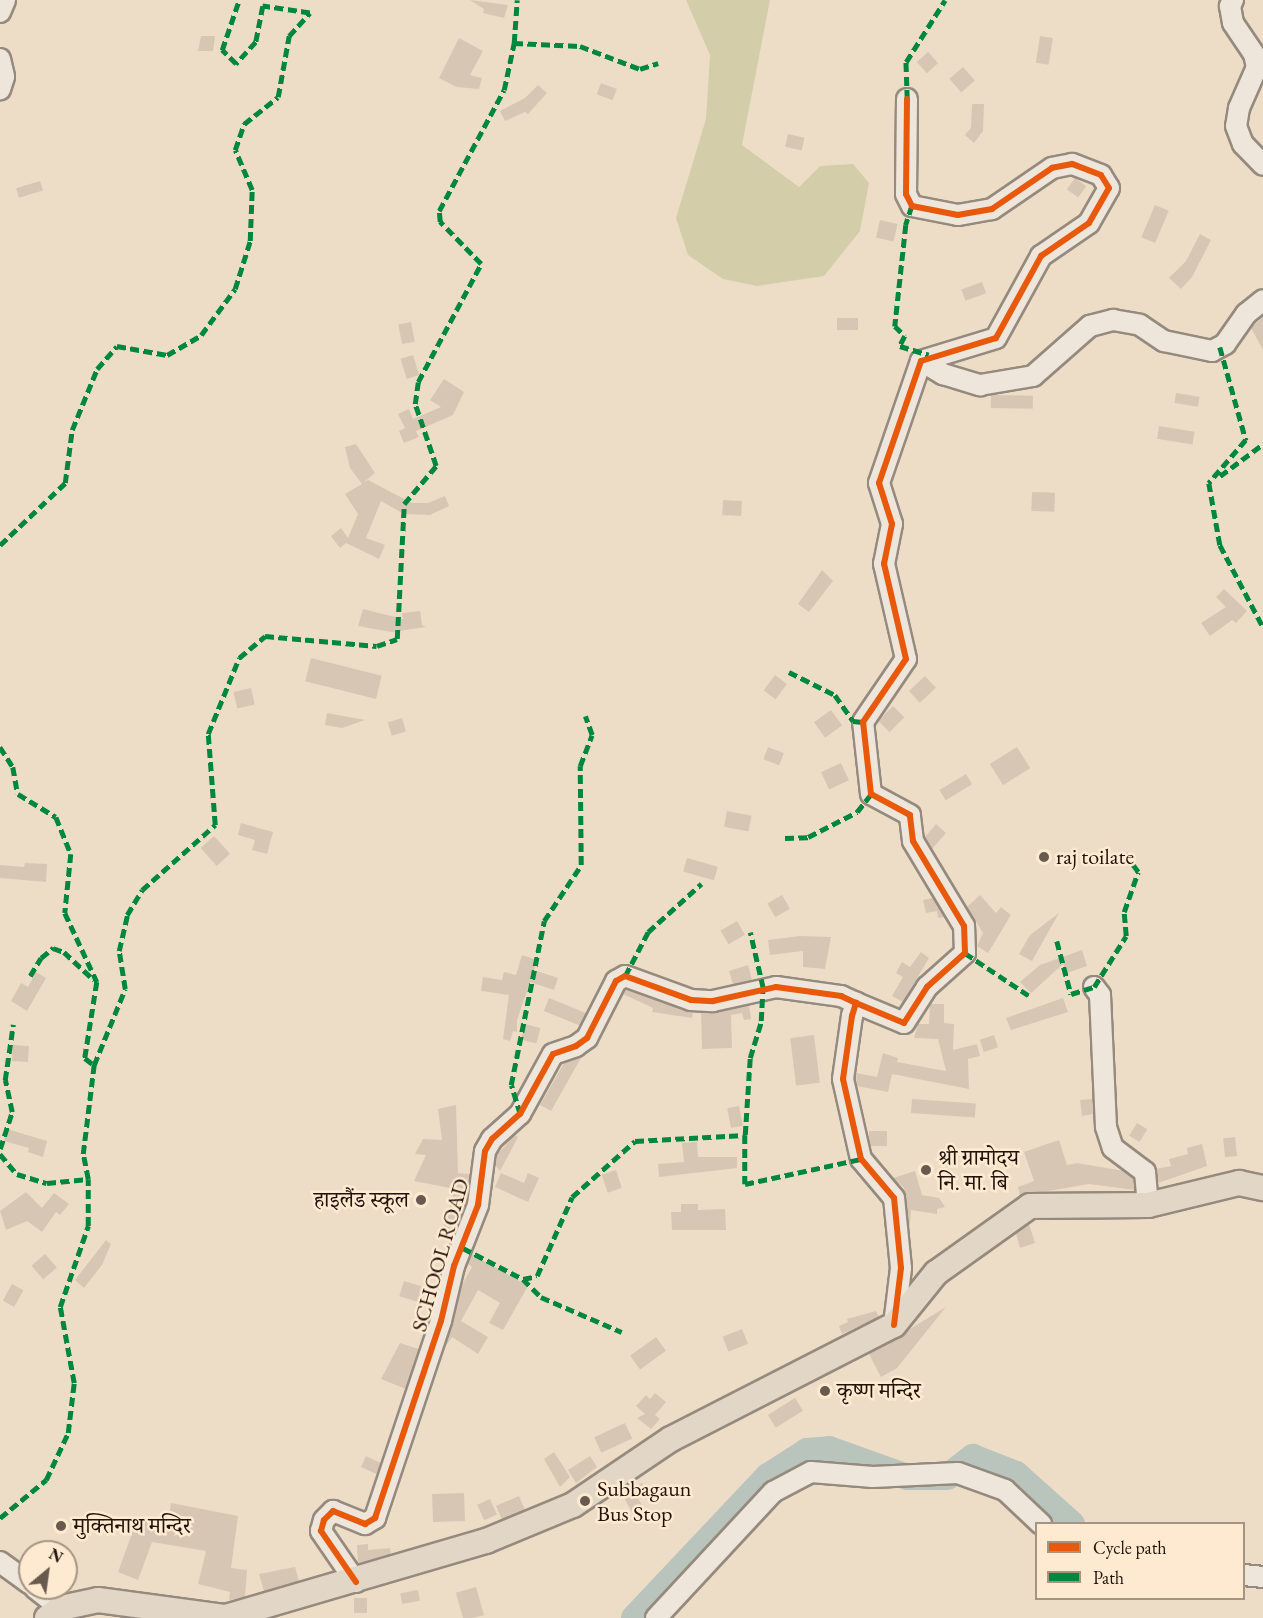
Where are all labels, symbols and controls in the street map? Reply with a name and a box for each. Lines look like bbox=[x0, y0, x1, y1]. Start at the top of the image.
place label: raj toilate bbox=[1056, 844, 1134, 870]
marker: raj toilate bbox=[1037, 850, 1051, 864]
place label: श्री ग्रामोदय नि. मा. बि bbox=[938, 1144, 1019, 1196]
marker: श्री ग्रामोदय नि. मा. बि bbox=[919, 1163, 933, 1177]
street label: SCHOOL ROAD bbox=[406, 1175, 474, 1335]
place label: हाइलैंड स्कूल bbox=[314, 1187, 409, 1213]
marker: हाइलैंड स्कूल bbox=[414, 1193, 428, 1207]
place label: कृष्ण मन्दिर bbox=[837, 1378, 921, 1404]
marker: कृष्ण मन्दिर bbox=[818, 1384, 832, 1398]
place label: Subbagaun Bus Stop bbox=[597, 1475, 691, 1526]
marker: Subbagaun Bus Stop bbox=[578, 1494, 592, 1508]
place label: मुक्तिनाथ मन्दिर bbox=[73, 1513, 191, 1539]
marker: मुक्तिनाथ मन्दिर bbox=[54, 1519, 68, 1533]
legend bbox=[1035, 1522, 1245, 1600]
text: Cycle path bbox=[1093, 1536, 1167, 1559]
north arrow bbox=[18, 1540, 78, 1600]
text: N bbox=[45, 1543, 67, 1568]
text: Path bbox=[1093, 1566, 1124, 1589]

